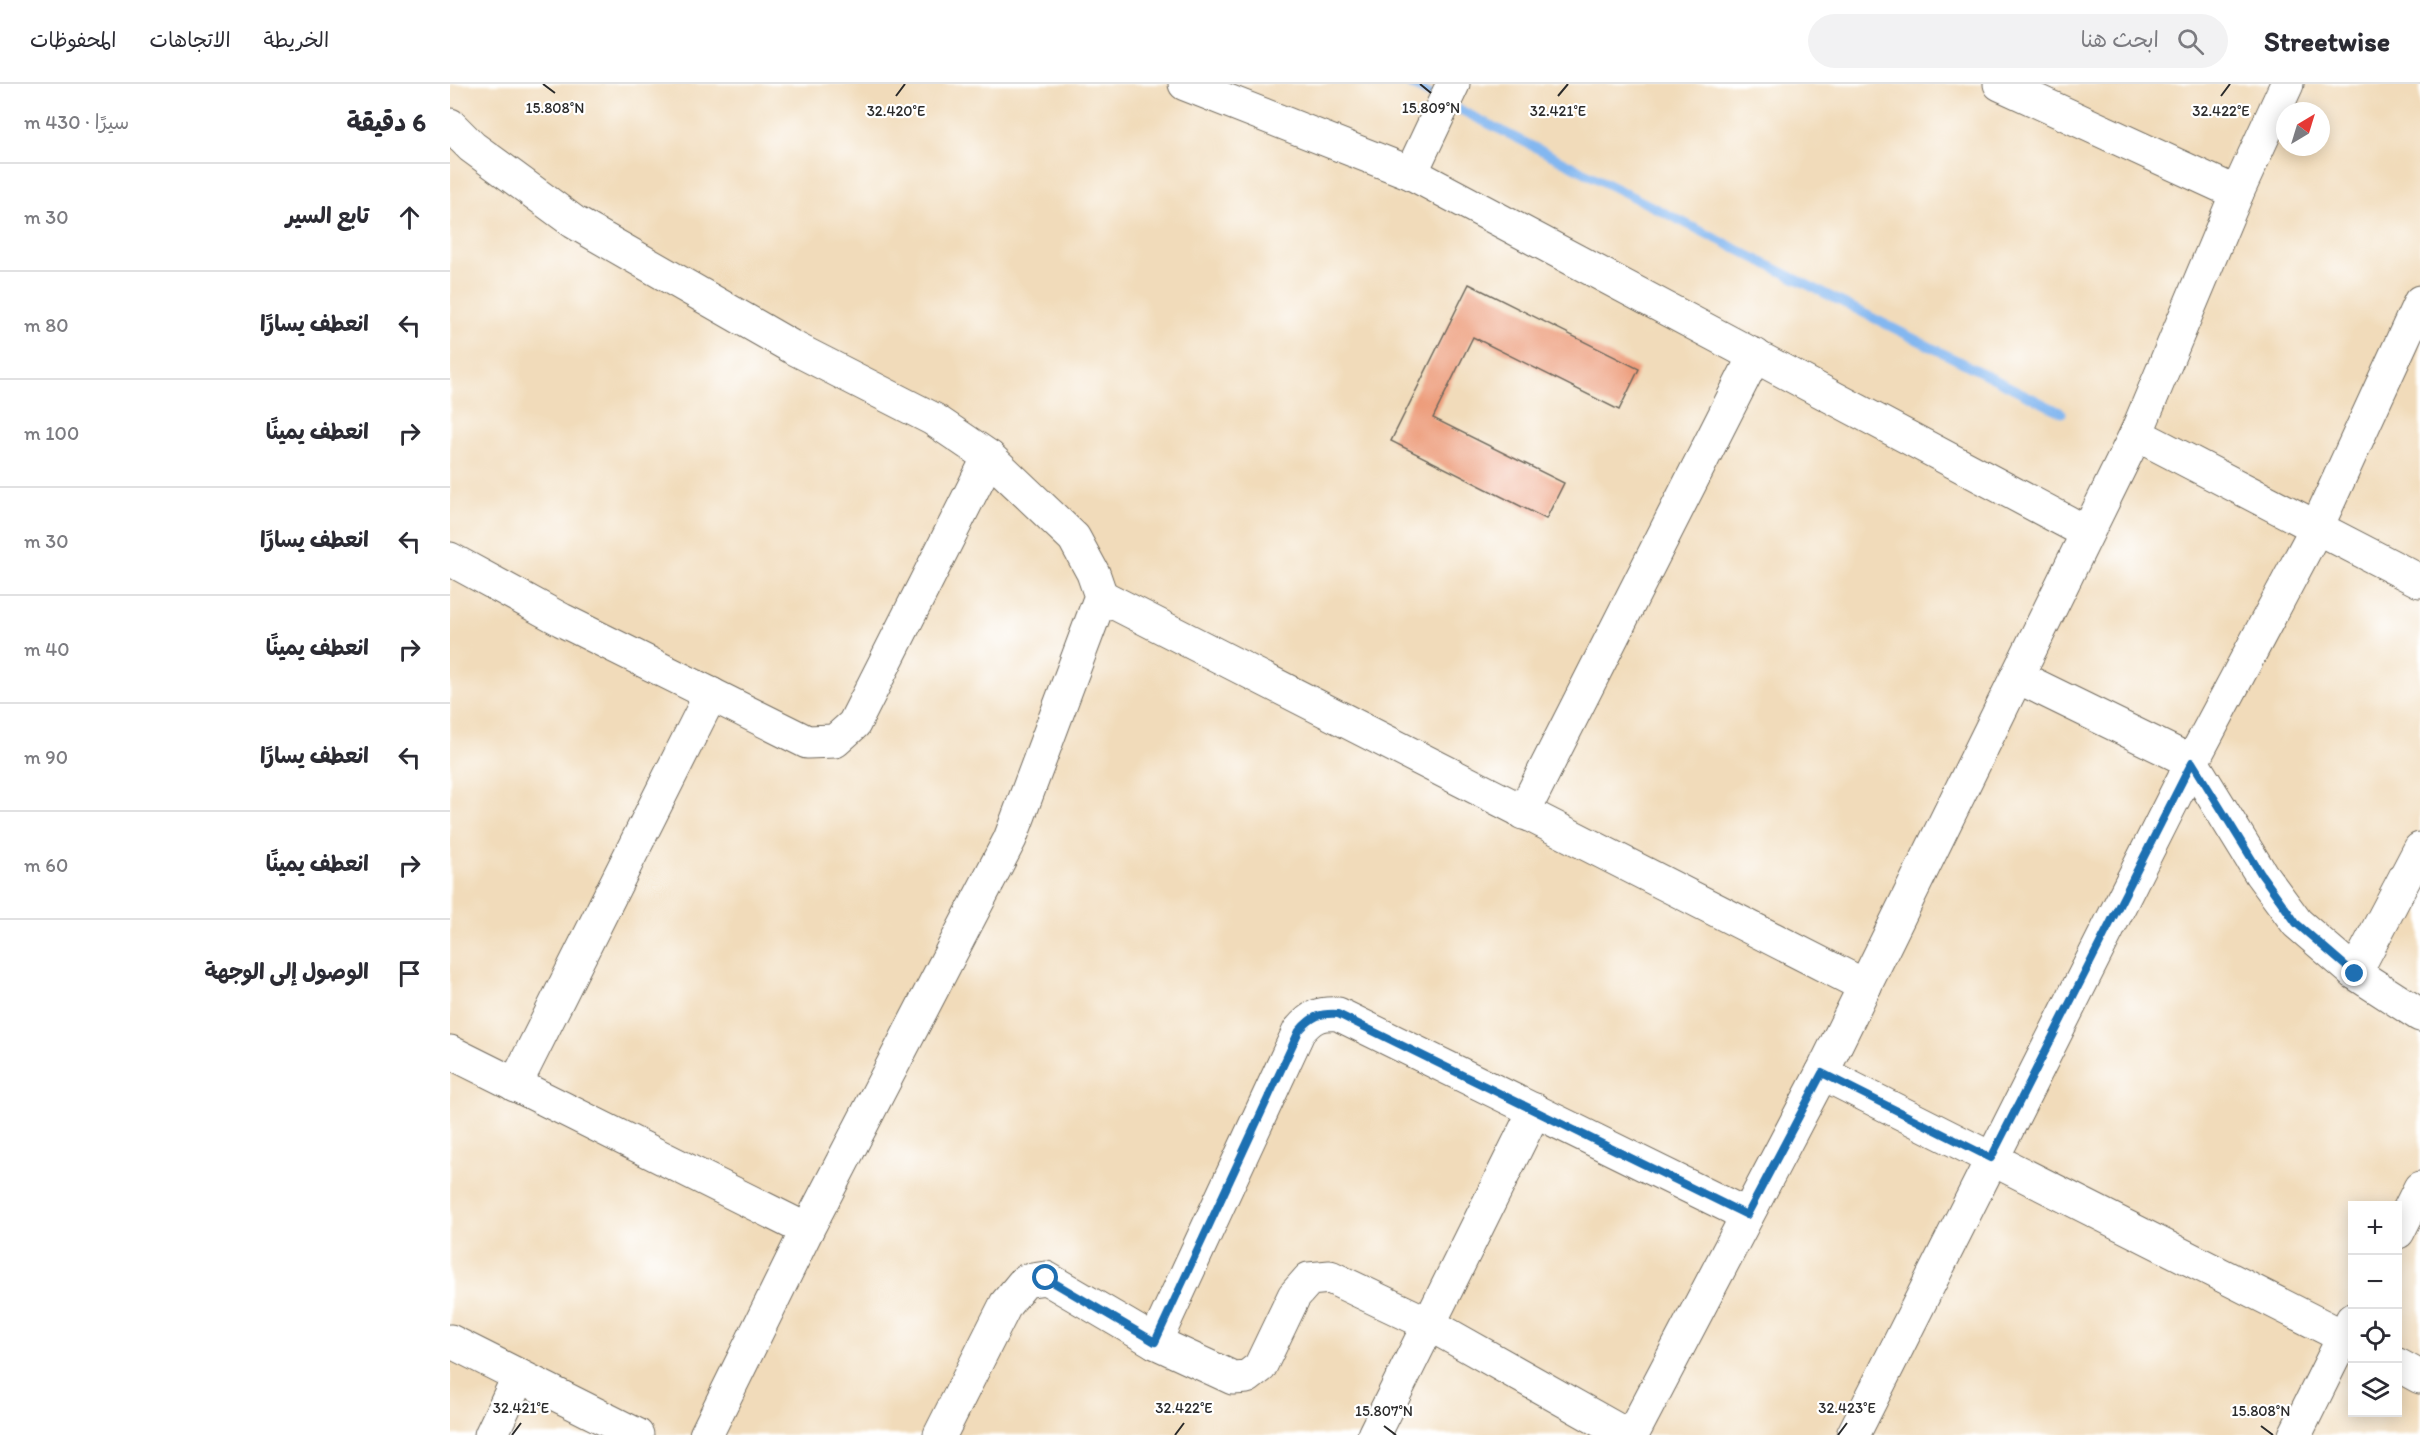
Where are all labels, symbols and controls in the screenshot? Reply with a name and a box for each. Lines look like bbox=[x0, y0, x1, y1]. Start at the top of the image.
search box bbox=[1808, 14, 2228, 68]
text: Streetwise bbox=[2264, 24, 2390, 58]
icon: search bbox=[2174, 25, 2207, 58]
text: ابحث هنا bbox=[2080, 26, 2159, 53]
text: المحفوظات bbox=[30, 27, 116, 52]
text: الاتجاهات bbox=[149, 27, 231, 52]
text: الخريطة bbox=[264, 27, 329, 52]
text: 15.808°N bbox=[526, 99, 584, 117]
text: 15.809°N bbox=[1402, 99, 1460, 117]
text: 32.420°E bbox=[867, 102, 925, 120]
text: 32.421°E bbox=[1530, 102, 1586, 120]
text: 32.422°E bbox=[2192, 102, 2250, 120]
north arrow bbox=[2276, 102, 2330, 156]
text: 6 دقيقة bbox=[346, 106, 426, 138]
text: سيرًا · 430 m bbox=[24, 110, 129, 134]
icon: ahead bbox=[393, 201, 426, 234]
text: تابع السير bbox=[286, 202, 369, 229]
text: 30 m bbox=[24, 205, 69, 229]
icon: left bbox=[393, 309, 426, 342]
text: انعطف يسارًا bbox=[260, 310, 369, 337]
text: 80 m bbox=[24, 313, 69, 337]
icon: right bbox=[393, 417, 426, 450]
text: انعطف يمينًا bbox=[266, 418, 369, 445]
text: 100 m bbox=[24, 421, 79, 445]
icon: left bbox=[393, 525, 426, 558]
text: انعطف يسارًا bbox=[260, 526, 369, 553]
text: 30 m bbox=[24, 529, 69, 553]
icon: right bbox=[393, 633, 426, 666]
text: انعطف يمينًا bbox=[266, 634, 369, 661]
text: 40 m bbox=[24, 637, 70, 661]
icon: left bbox=[393, 741, 426, 774]
text: انعطف يسارًا bbox=[260, 742, 369, 769]
text: 90 m bbox=[24, 745, 68, 769]
icon: right bbox=[393, 849, 426, 882]
text: انعطف يمينًا bbox=[266, 850, 369, 877]
text: 60 m bbox=[24, 853, 68, 877]
icon: arrive bbox=[393, 957, 426, 990]
text: الوصول إلى الوجهة bbox=[204, 958, 369, 985]
route end bbox=[2341, 960, 2367, 986]
map controls bbox=[2348, 1201, 2402, 1417]
button: + bbox=[2348, 1201, 2402, 1255]
button: − bbox=[2348, 1255, 2402, 1309]
route start bbox=[1032, 1264, 1058, 1290]
button: locate bbox=[2348, 1309, 2402, 1363]
button: layers bbox=[2348, 1363, 2402, 1417]
text: 32.421°E bbox=[493, 1399, 549, 1417]
text: 32.422°E bbox=[1155, 1399, 1213, 1417]
text: 32.423°E bbox=[1818, 1399, 1876, 1417]
text: 15.807°N bbox=[1355, 1402, 1413, 1420]
text: 15.808°N bbox=[2232, 1402, 2290, 1420]

